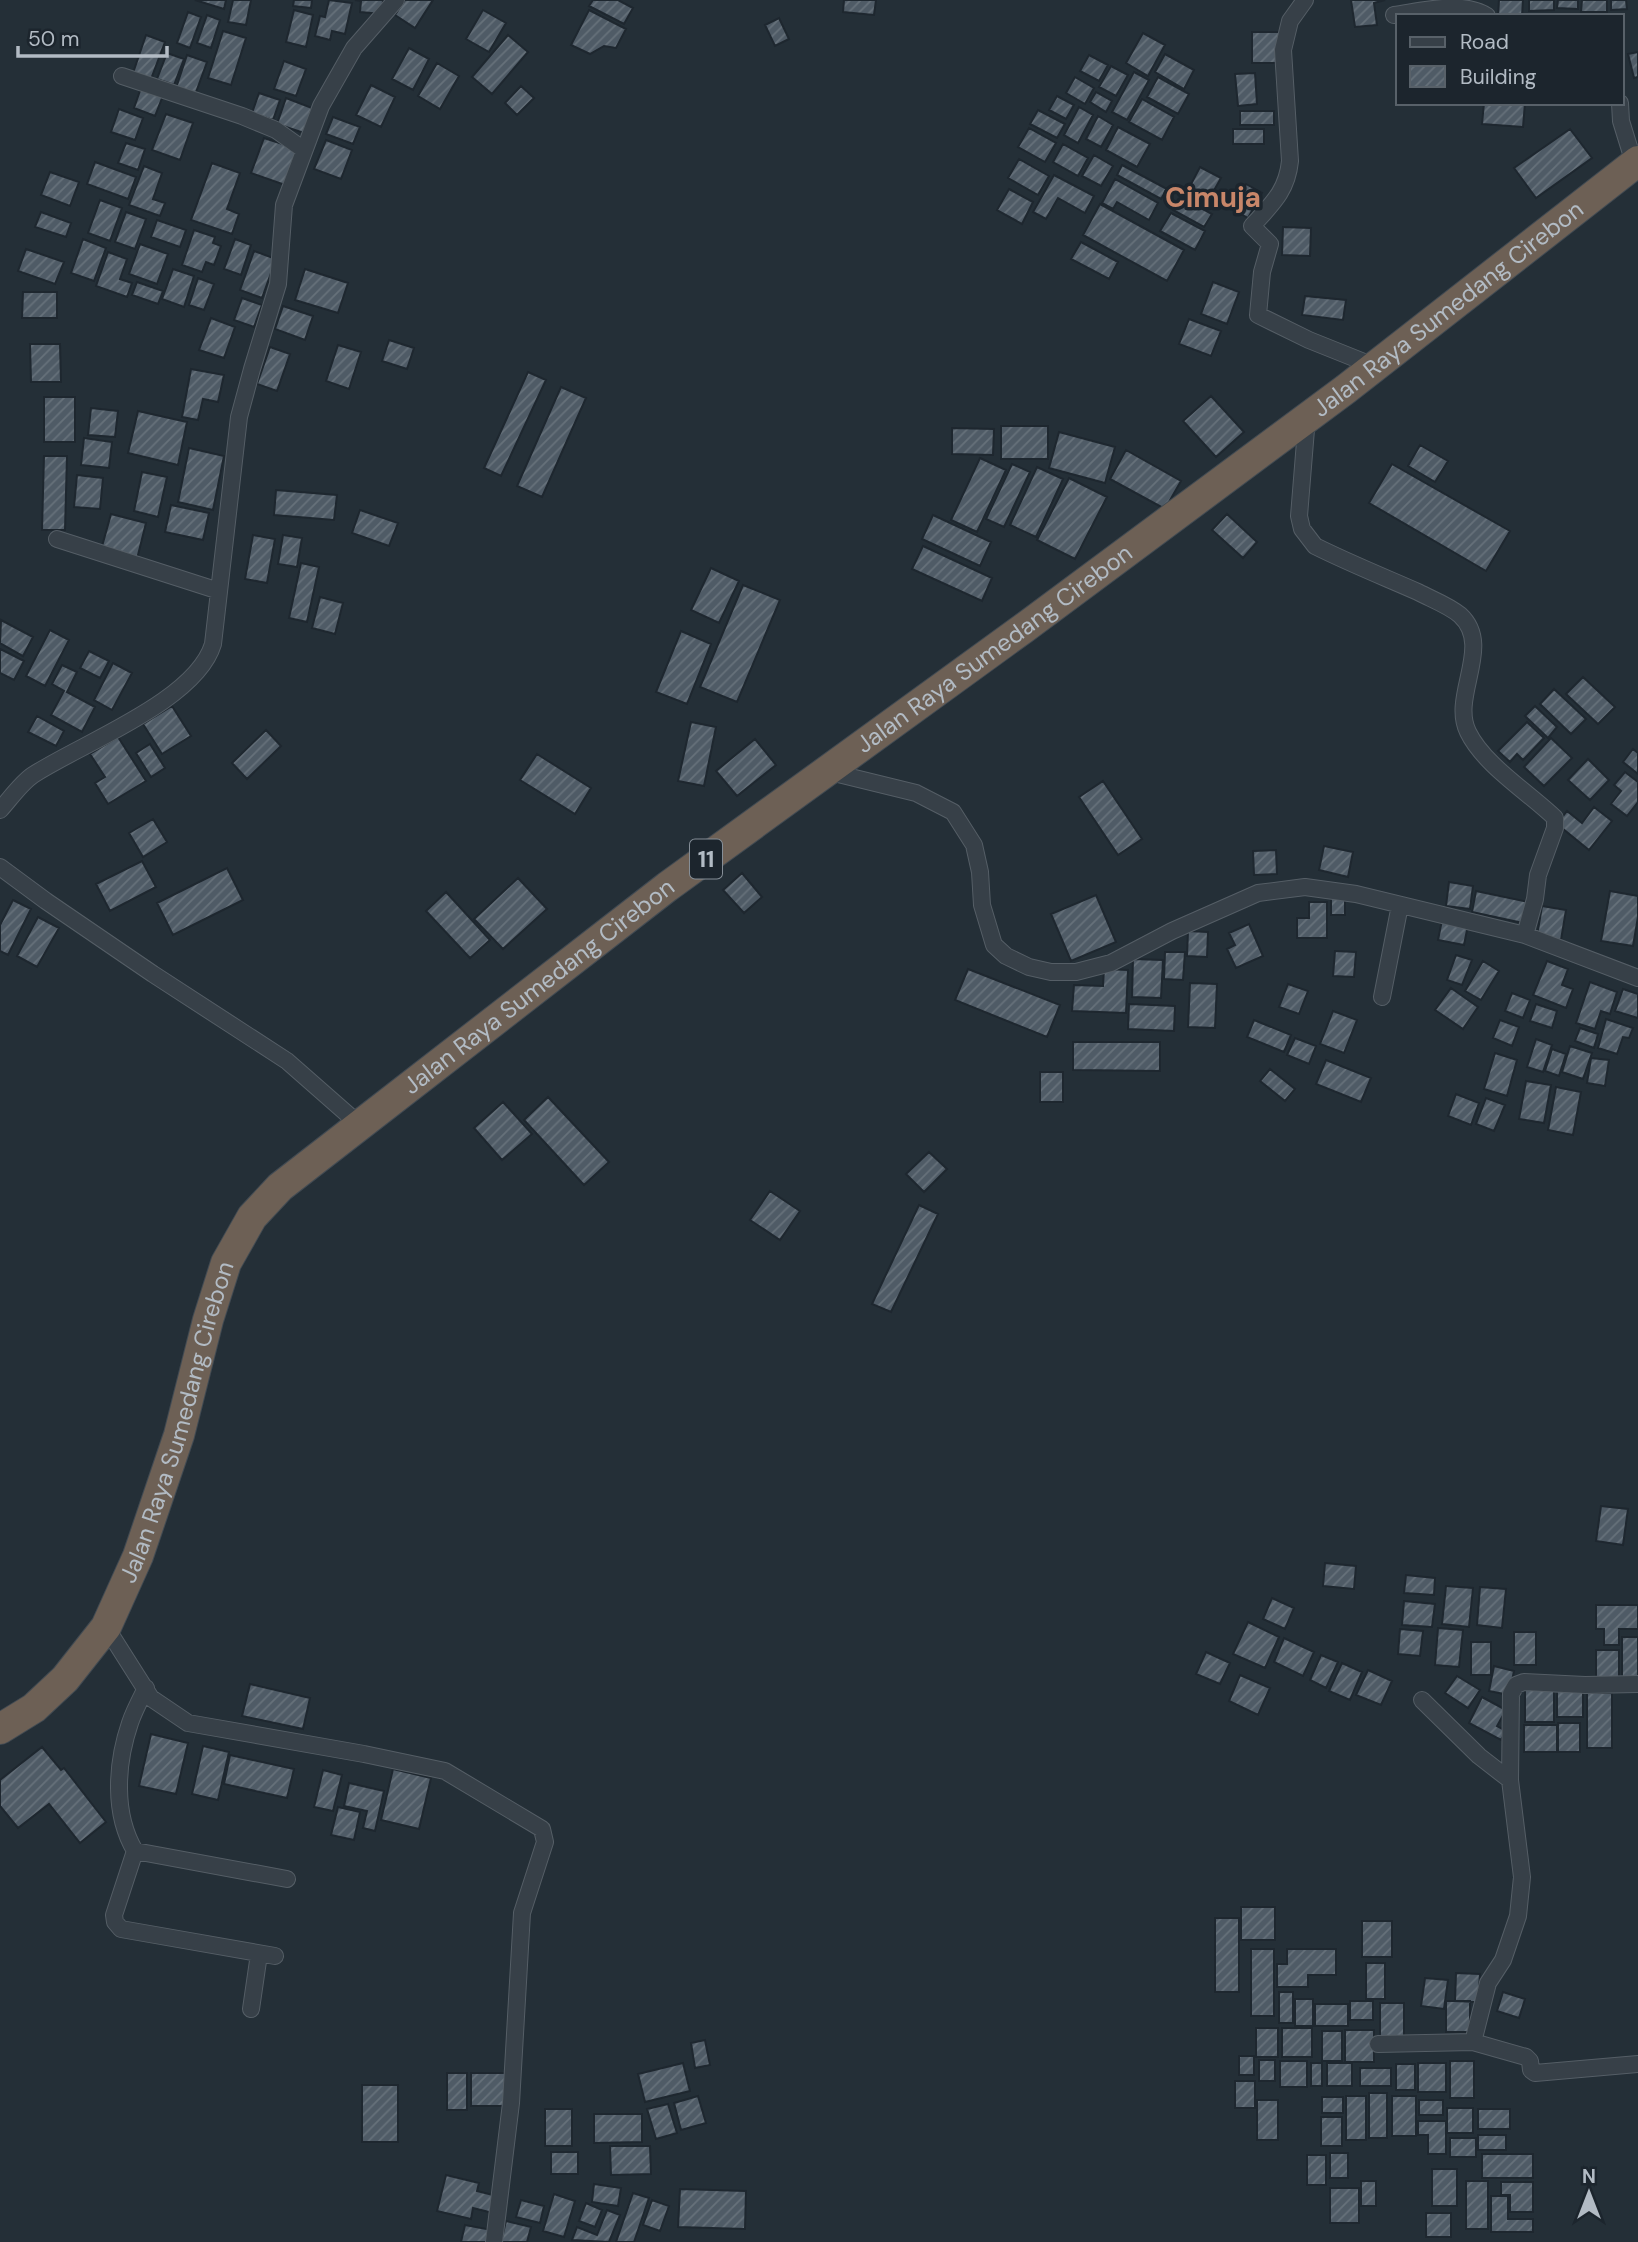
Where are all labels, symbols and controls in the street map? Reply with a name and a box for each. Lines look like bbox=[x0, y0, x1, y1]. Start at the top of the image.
scale bar bbox=[18, 14, 166, 58]
legend bbox=[1396, 14, 1624, 105]
text: 50 m bbox=[28, 25, 79, 53]
text: Road bbox=[1460, 28, 1509, 56]
text: Building bbox=[1460, 63, 1537, 91]
district label: Cimuja bbox=[1165, 179, 1261, 216]
street label: Jalan Raya Sumedang Cirebon bbox=[1306, 193, 1589, 424]
street label: Jalan Raya Sumedang Cirebon bbox=[850, 537, 1138, 760]
road number: 11 bbox=[690, 839, 722, 878]
street label: Jalan Raya Sumedang Cirebon bbox=[397, 871, 680, 1101]
street label: Jalan Raya Sumedang Cirebon bbox=[112, 1257, 241, 1588]
north arrow bbox=[1554, 2158, 1624, 2228]
text: N bbox=[1582, 2164, 1596, 2189]

